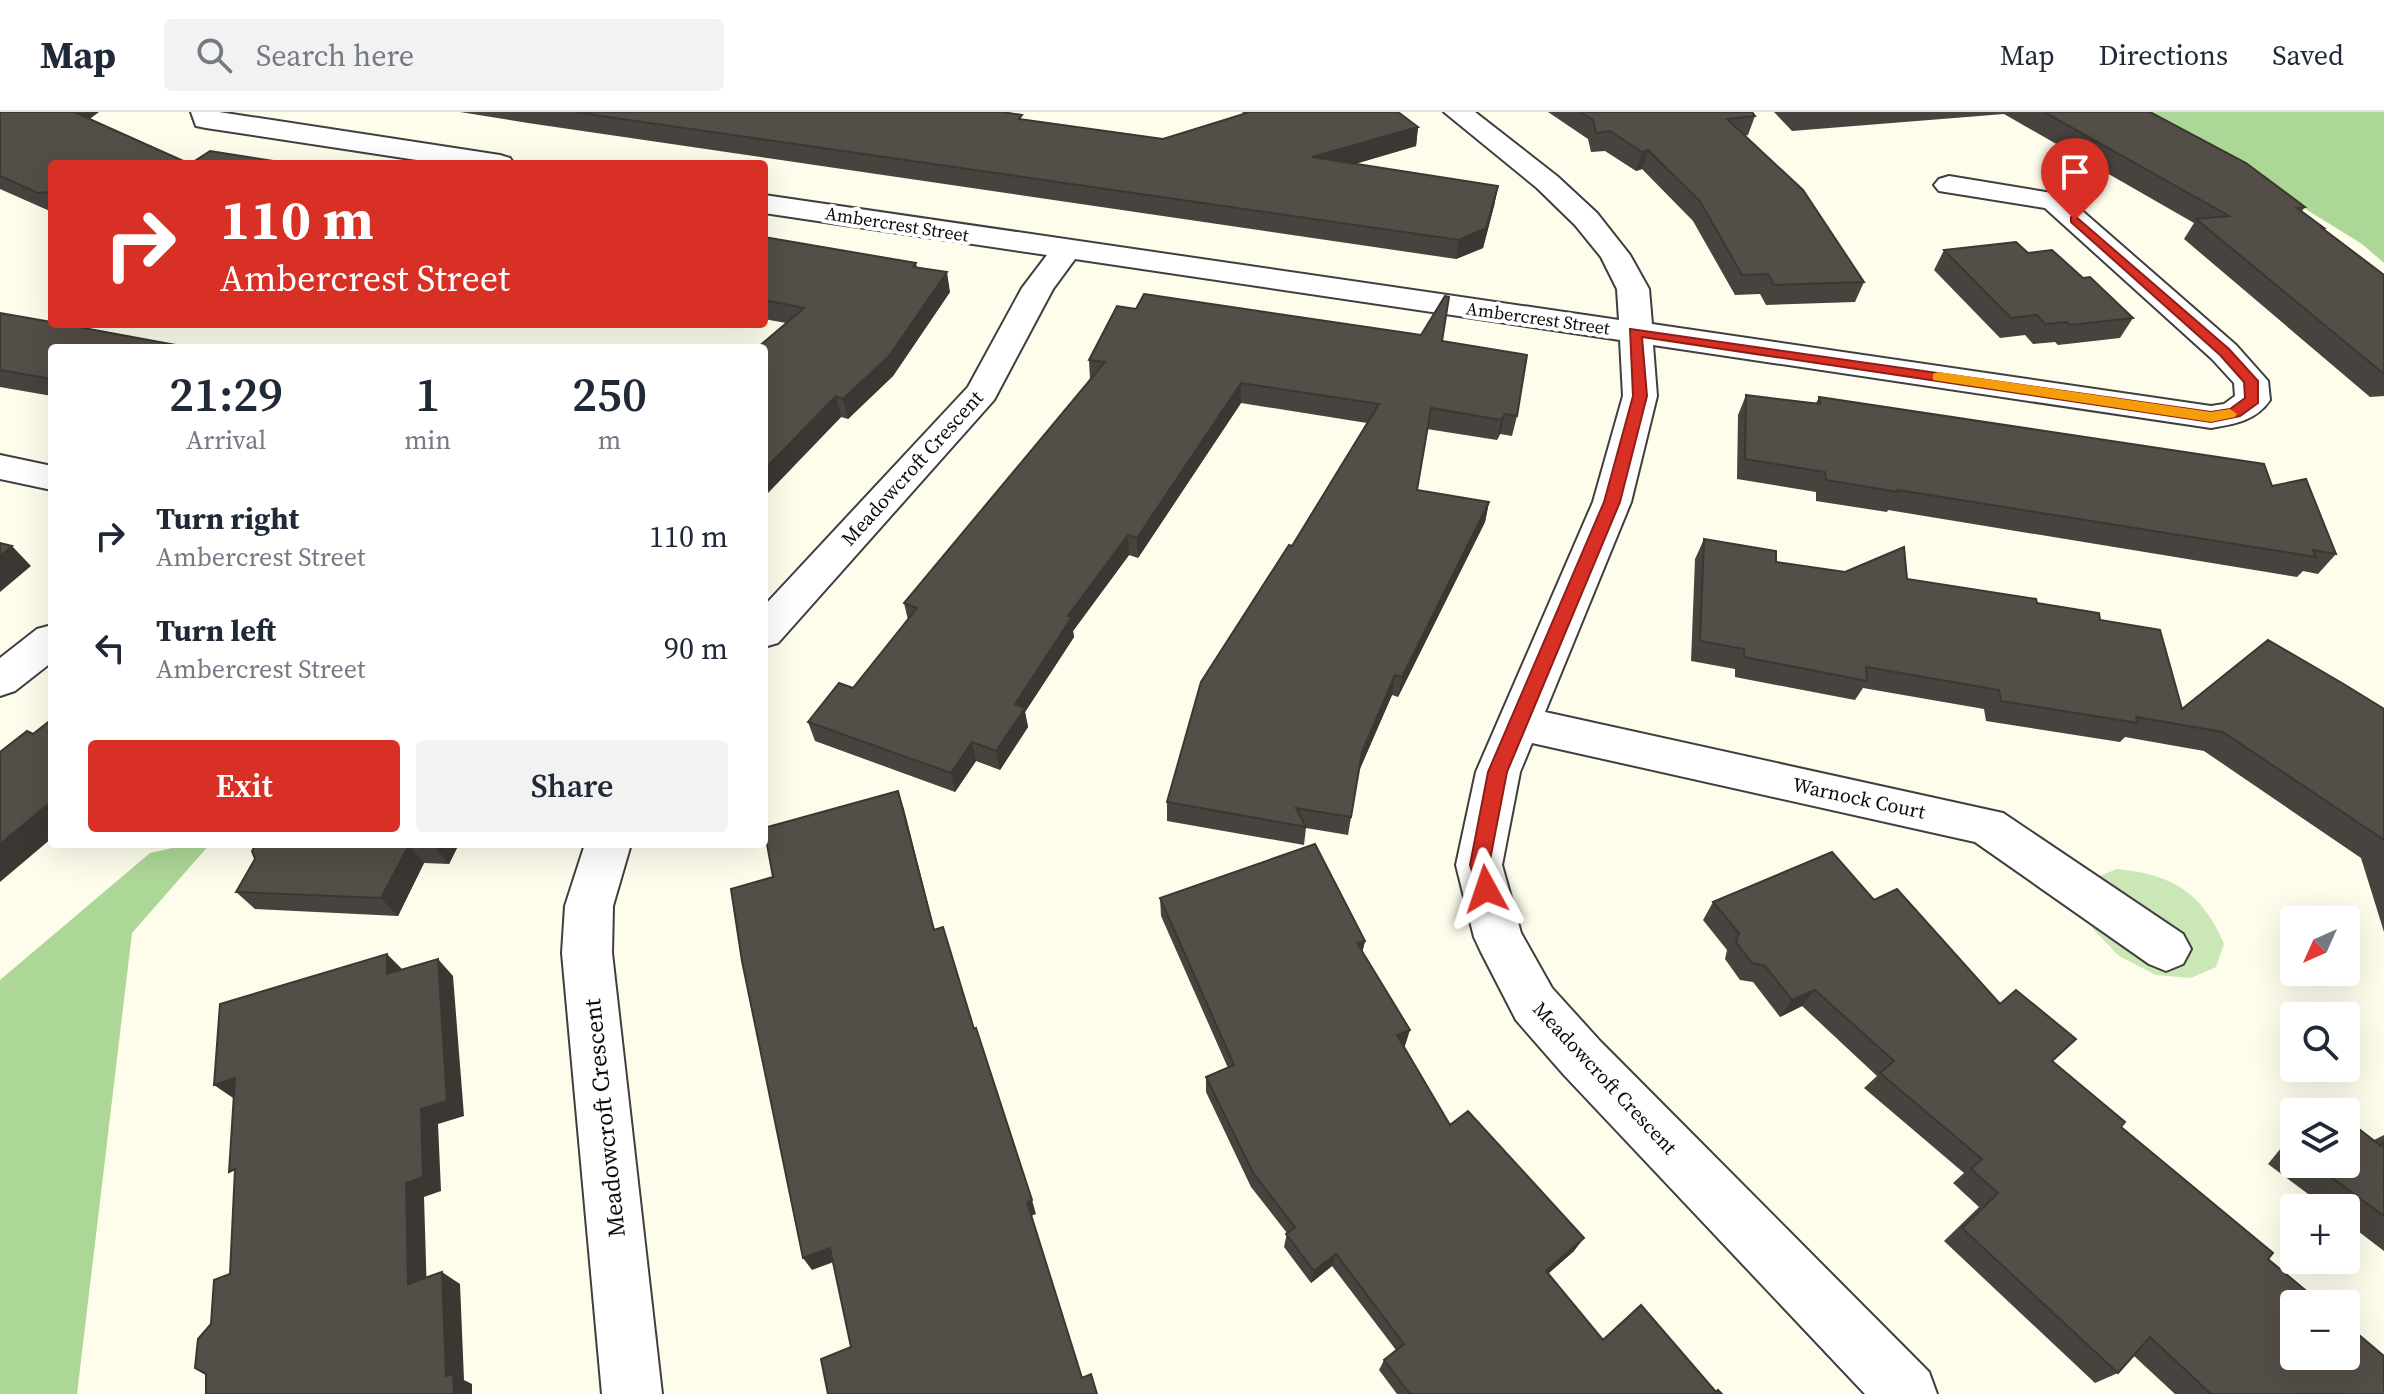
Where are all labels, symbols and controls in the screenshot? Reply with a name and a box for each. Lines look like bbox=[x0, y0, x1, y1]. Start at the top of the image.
search box bbox=[164, 19, 724, 91]
text: Map bbox=[40, 29, 116, 81]
icon: search bbox=[192, 33, 236, 77]
text: Search here bbox=[256, 35, 414, 76]
text: Map bbox=[2000, 36, 2055, 74]
text: Directions bbox=[2099, 36, 2228, 74]
text: Saved bbox=[2272, 36, 2344, 74]
pin bbox=[2041, 138, 2109, 220]
icon: arrive bbox=[2053, 150, 2097, 194]
text: 110 m bbox=[220, 181, 374, 258]
icon: right bbox=[88, 192, 192, 296]
street label: Ambercrest Street bbox=[823, 200, 971, 248]
text: Ambercrest Street bbox=[220, 254, 510, 303]
street label: Ambercrest Street bbox=[1464, 296, 1612, 340]
text: 21:29 bbox=[169, 361, 283, 427]
text: 1 bbox=[415, 361, 440, 427]
text: 250 bbox=[572, 361, 647, 427]
street label: Meadowcroft Crescent bbox=[835, 384, 990, 552]
text: Arrival bbox=[186, 422, 266, 458]
text: min bbox=[404, 422, 451, 458]
text: m bbox=[598, 422, 621, 458]
text: Turn right bbox=[156, 498, 299, 539]
icon: right bbox=[88, 514, 132, 558]
text: 110 m bbox=[649, 516, 728, 557]
text: Ambercrest Street bbox=[156, 539, 365, 575]
text: Turn left bbox=[156, 610, 276, 651]
icon: left bbox=[88, 626, 132, 670]
text: 90 m bbox=[664, 628, 728, 669]
text: Ambercrest Street bbox=[156, 651, 365, 687]
button: Exit bbox=[88, 740, 400, 832]
button: Share bbox=[416, 740, 728, 832]
street label: Warnock Court bbox=[1790, 770, 1928, 826]
position arrow bbox=[1444, 847, 1528, 931]
north arrow bbox=[2280, 906, 2360, 986]
map controls bbox=[2280, 906, 2360, 1370]
street label: Meadowcroft Crescent bbox=[1527, 995, 1684, 1161]
street label: Meadowcroft Crescent bbox=[575, 997, 633, 1239]
button: search bbox=[2280, 1002, 2360, 1082]
button: layers bbox=[2280, 1098, 2360, 1178]
button: + bbox=[2280, 1194, 2360, 1274]
button: − bbox=[2280, 1290, 2360, 1370]

